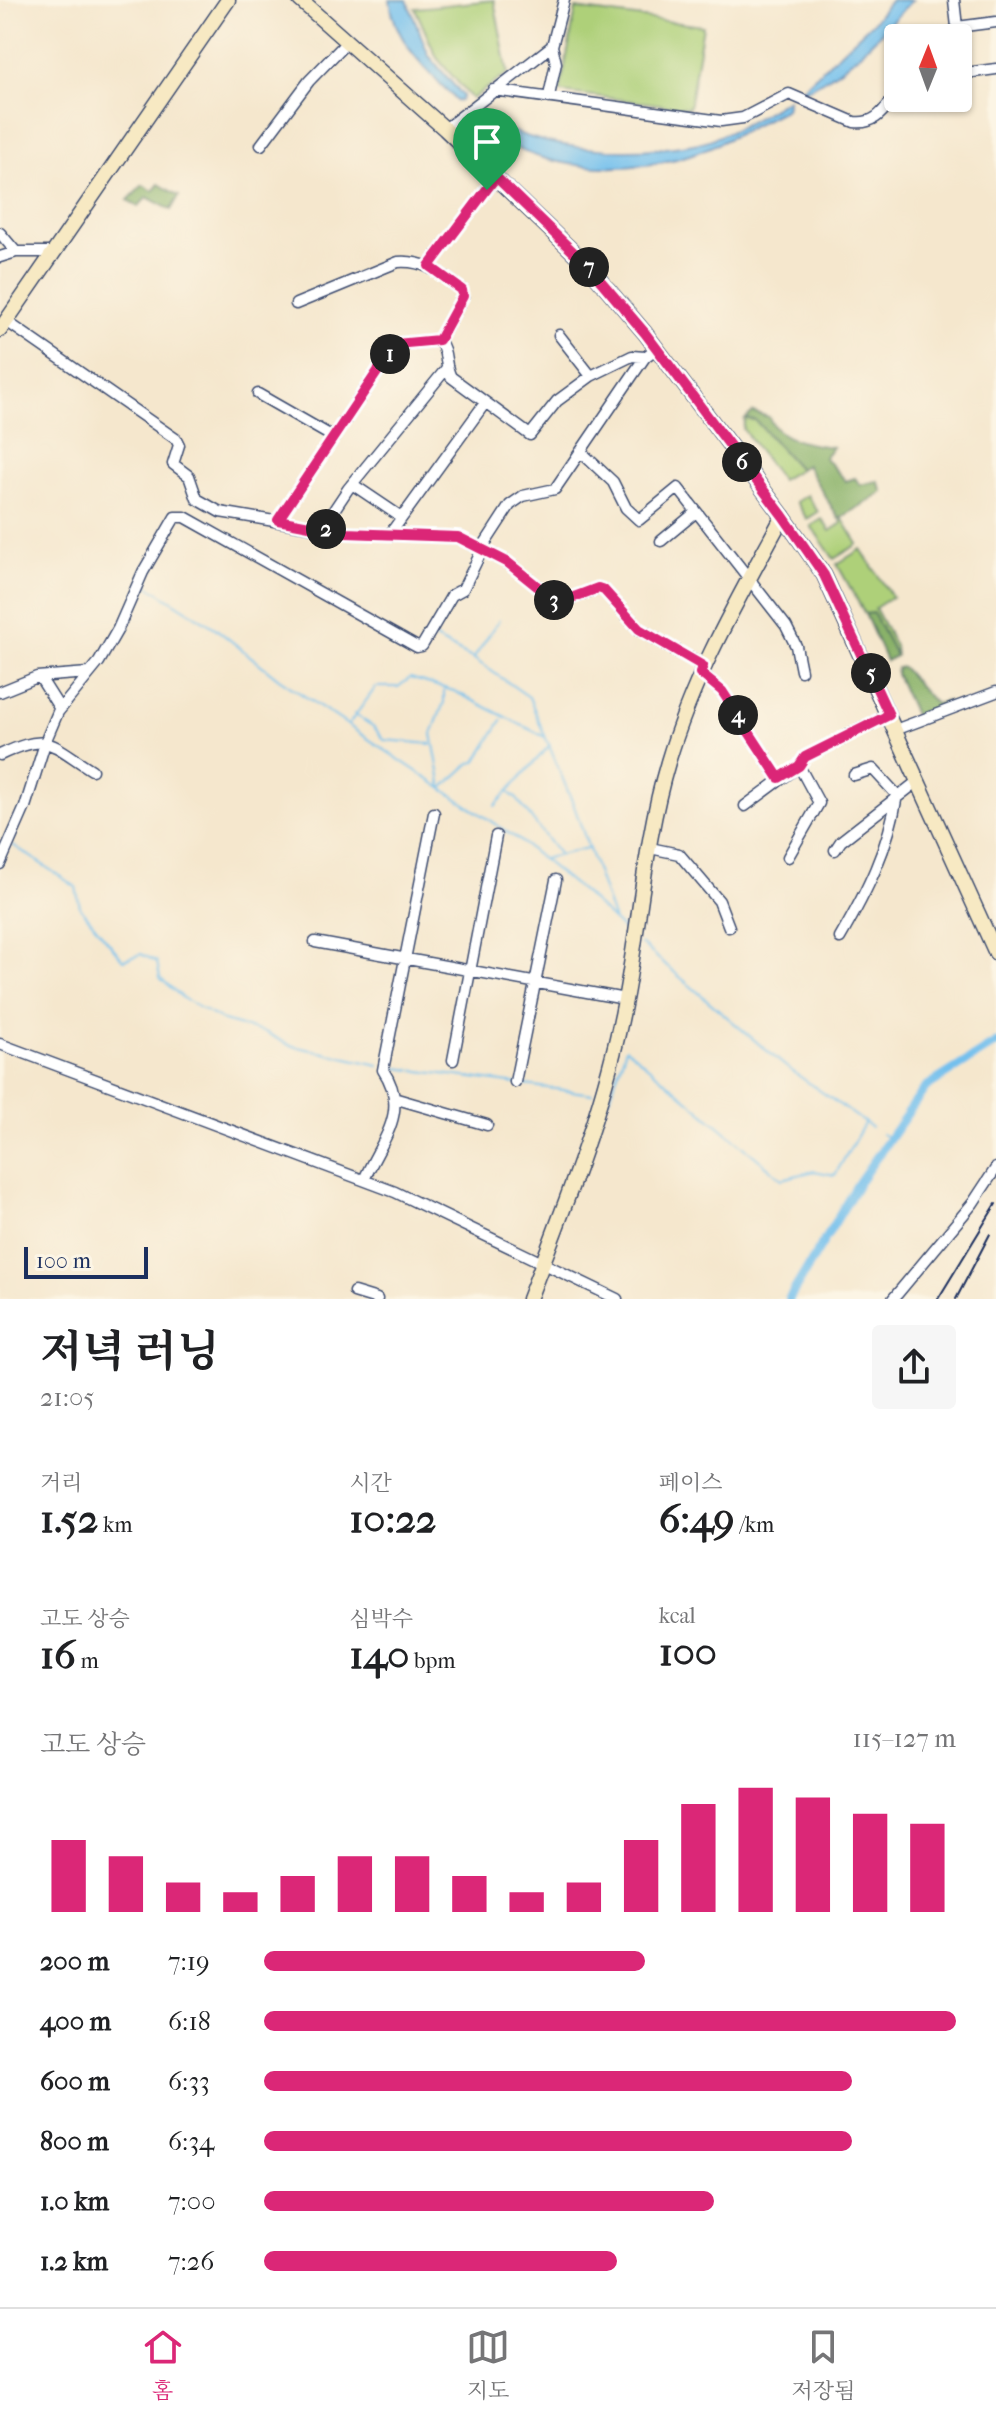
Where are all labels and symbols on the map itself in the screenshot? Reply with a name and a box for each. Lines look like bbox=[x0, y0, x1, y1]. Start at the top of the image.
north arrow bbox=[884, 24, 972, 112]
pin bbox=[453, 108, 521, 190]
pin: 7 bbox=[569, 247, 609, 287]
pin: 1 bbox=[370, 334, 410, 374]
pin: 6 bbox=[722, 442, 762, 482]
pin: 2 bbox=[306, 509, 346, 549]
pin: 3 bbox=[534, 580, 574, 620]
pin: 5 bbox=[851, 653, 891, 693]
pin: 4 bbox=[718, 695, 758, 735]
scale bar bbox=[24, 1243, 148, 1279]

